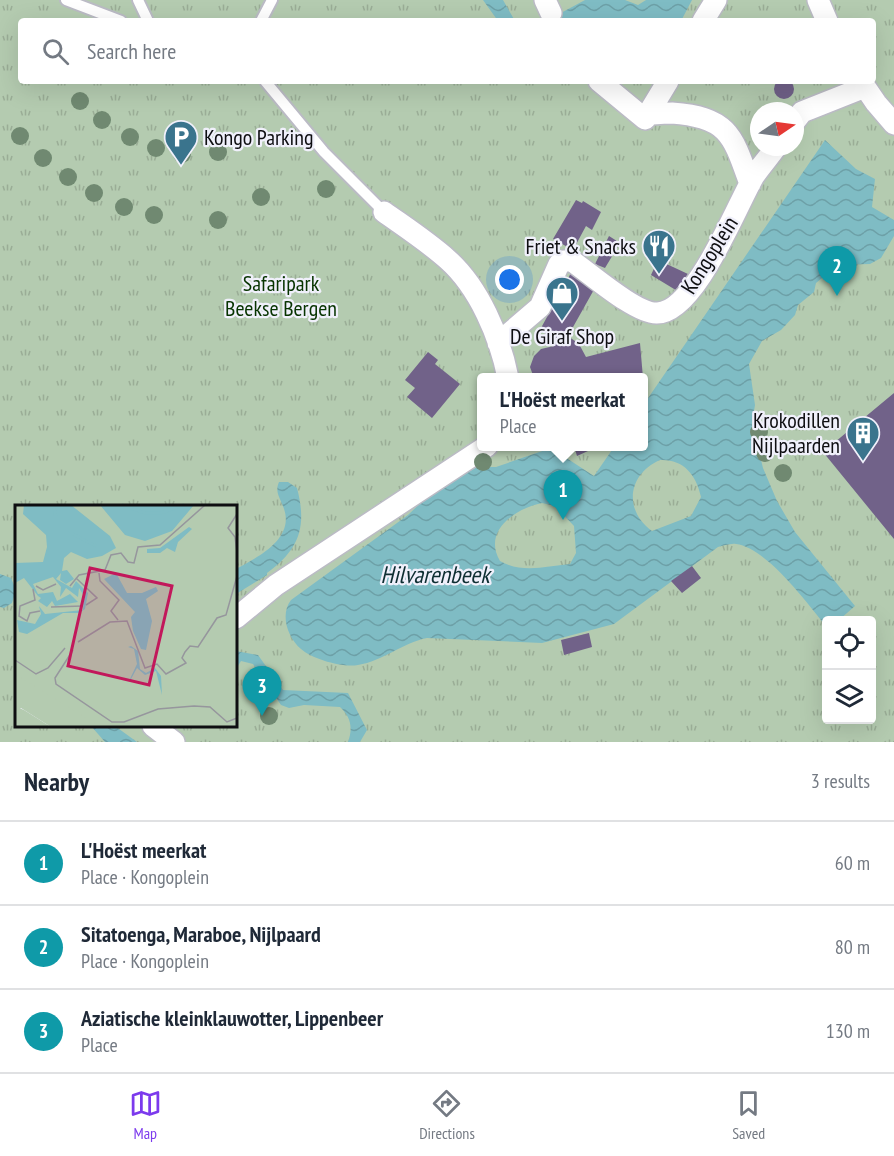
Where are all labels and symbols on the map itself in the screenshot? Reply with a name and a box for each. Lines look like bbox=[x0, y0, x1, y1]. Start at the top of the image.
north arrow bbox=[750, 102, 804, 156]
parking icon: Kongo Parking bbox=[163, 119, 199, 166]
place label: Kongo Parking bbox=[204, 123, 313, 151]
street label: Kongoplein bbox=[674, 211, 744, 299]
restaurant icon: Friet & Snacks bbox=[641, 228, 677, 275]
place label: Friet & Snacks bbox=[526, 232, 636, 260]
pin: 2 bbox=[818, 246, 856, 296]
your location bbox=[495, 265, 524, 294]
park label: Safaripark Beekse Bergen bbox=[225, 269, 337, 322]
shop icon: De Giraf Shop bbox=[544, 275, 580, 322]
place label: De Giraf Shop bbox=[510, 322, 614, 350]
place label: Krokodillen Nijlpaarden bbox=[752, 406, 840, 459]
building icon: Krokodillen Nijlpaarden bbox=[845, 415, 881, 462]
pin: 1 bbox=[544, 470, 582, 520]
inset map bbox=[15, 505, 237, 727]
water label: Hilvarenbeek bbox=[381, 559, 492, 590]
pin: 3 bbox=[242, 666, 282, 716]

